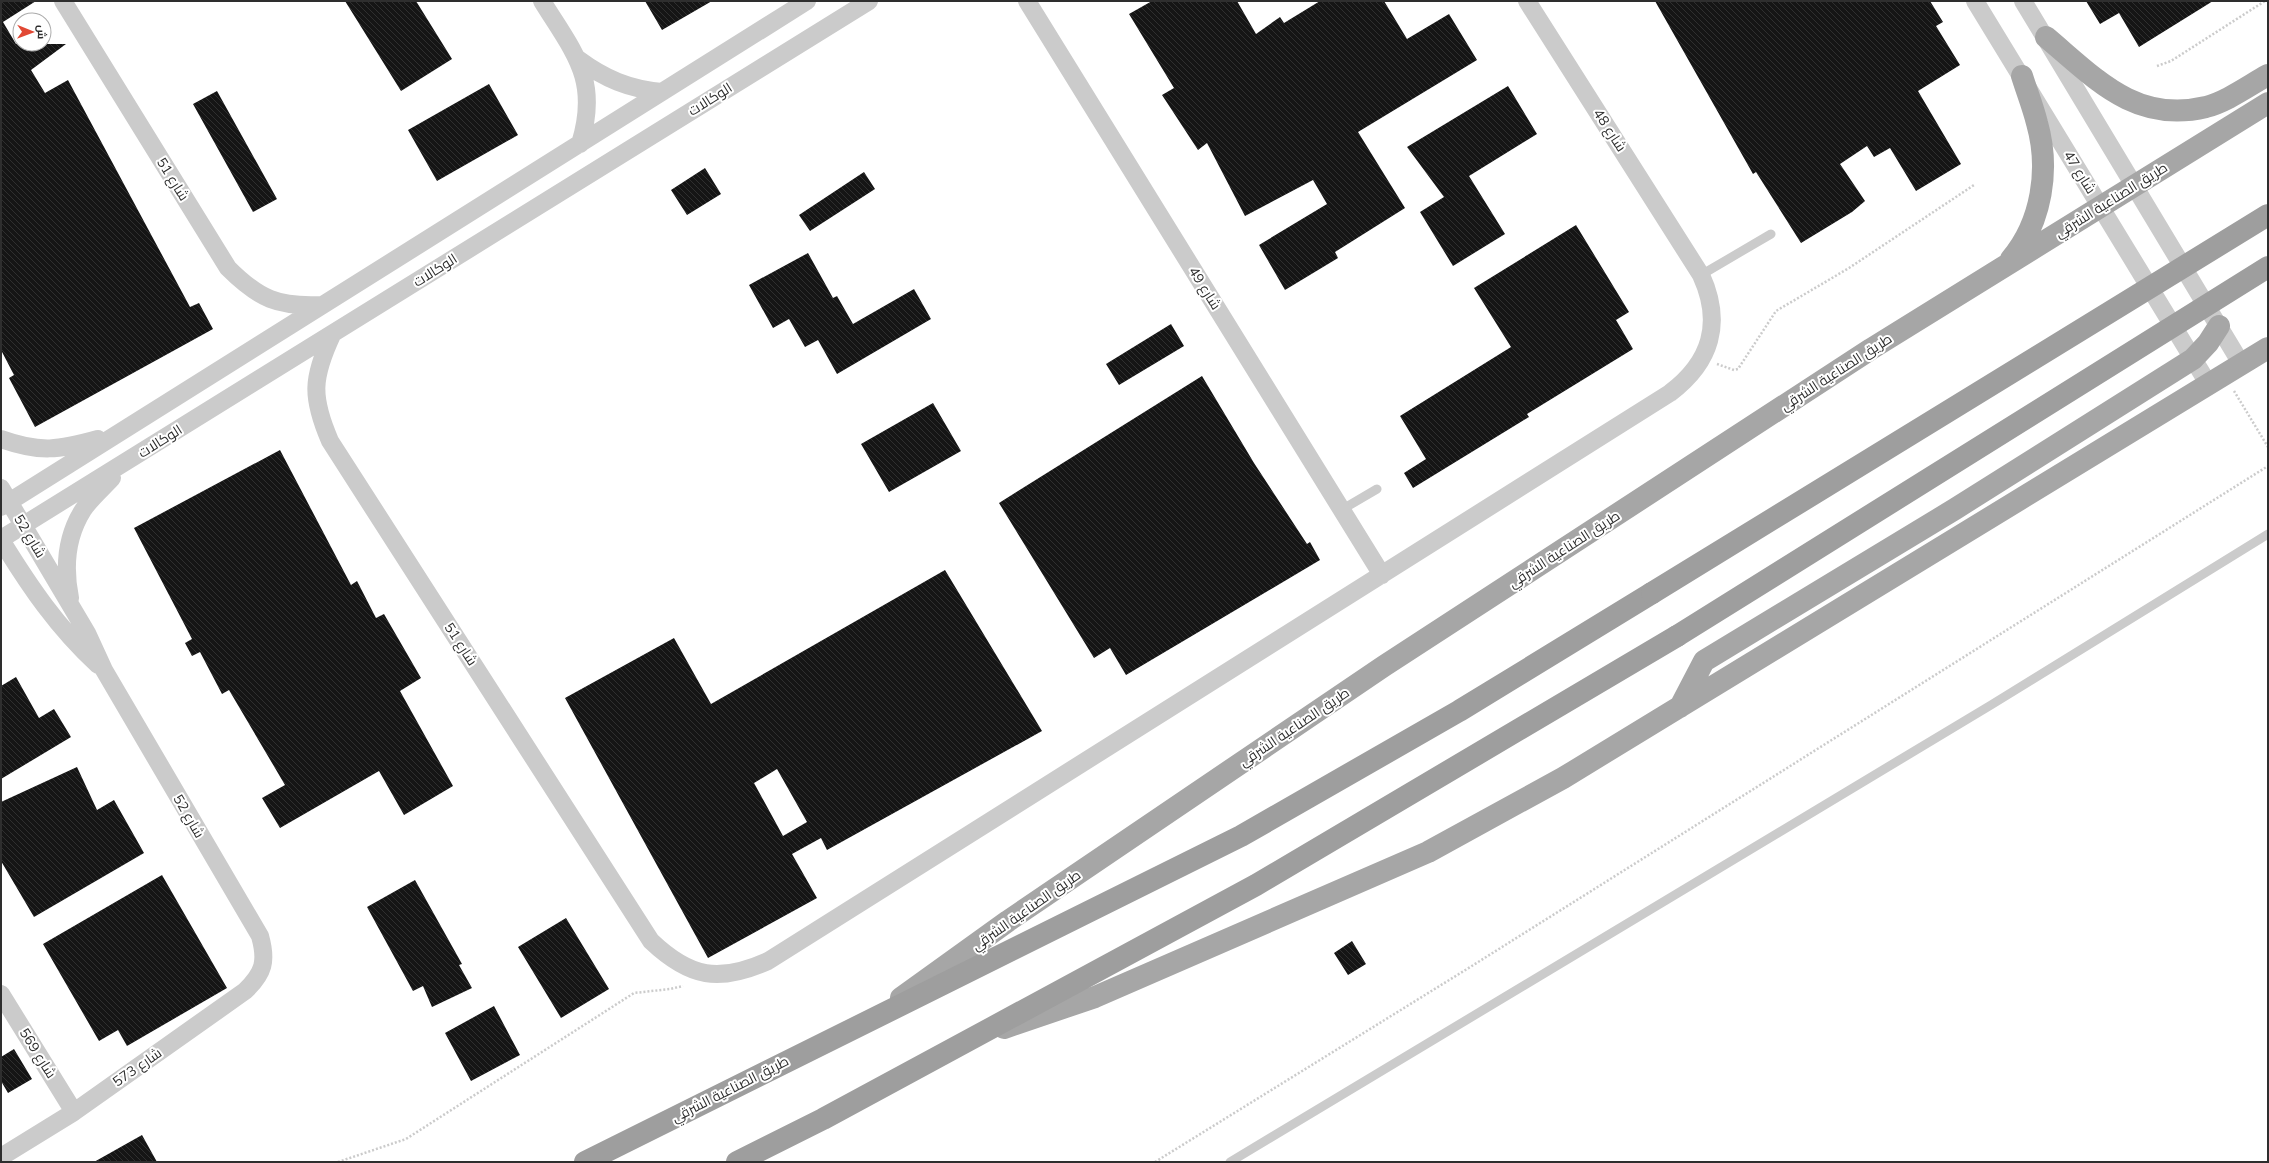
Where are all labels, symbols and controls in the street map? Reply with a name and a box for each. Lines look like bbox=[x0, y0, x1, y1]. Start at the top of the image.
north arrow bbox=[12, 12, 52, 52]
text: ش bbox=[35, 25, 49, 39]
street label: الوكالات bbox=[685, 78, 735, 120]
street label: شارع 48 bbox=[1589, 105, 1631, 155]
street label: شارع 47 bbox=[2060, 147, 2100, 197]
street label: شارع 51 bbox=[153, 154, 193, 204]
street label: طريق الصناعية الشرقي bbox=[2051, 158, 2172, 244]
street label: الوكالات bbox=[410, 249, 460, 291]
street label: شارع 49 bbox=[1185, 263, 1225, 313]
street label: طريق الصناعية الشرقي bbox=[1777, 329, 1897, 417]
street label: الوكالات bbox=[135, 420, 185, 462]
street label: طريق الصناعية الشرقي bbox=[1505, 506, 1625, 594]
street label: شارع 52 bbox=[10, 511, 50, 561]
street label: شارع 51 bbox=[440, 619, 482, 669]
street label: طريق الصناعية الشرقي bbox=[1235, 683, 1354, 773]
street label: شارع 52 bbox=[169, 791, 209, 841]
street label: طريق الصناعية الشرقي bbox=[968, 866, 1086, 957]
street label: شارع 569 bbox=[16, 1024, 60, 1082]
street label: شارع 573 bbox=[109, 1044, 165, 1090]
street label: طريق الصناعية الشرقي bbox=[668, 1052, 793, 1129]

